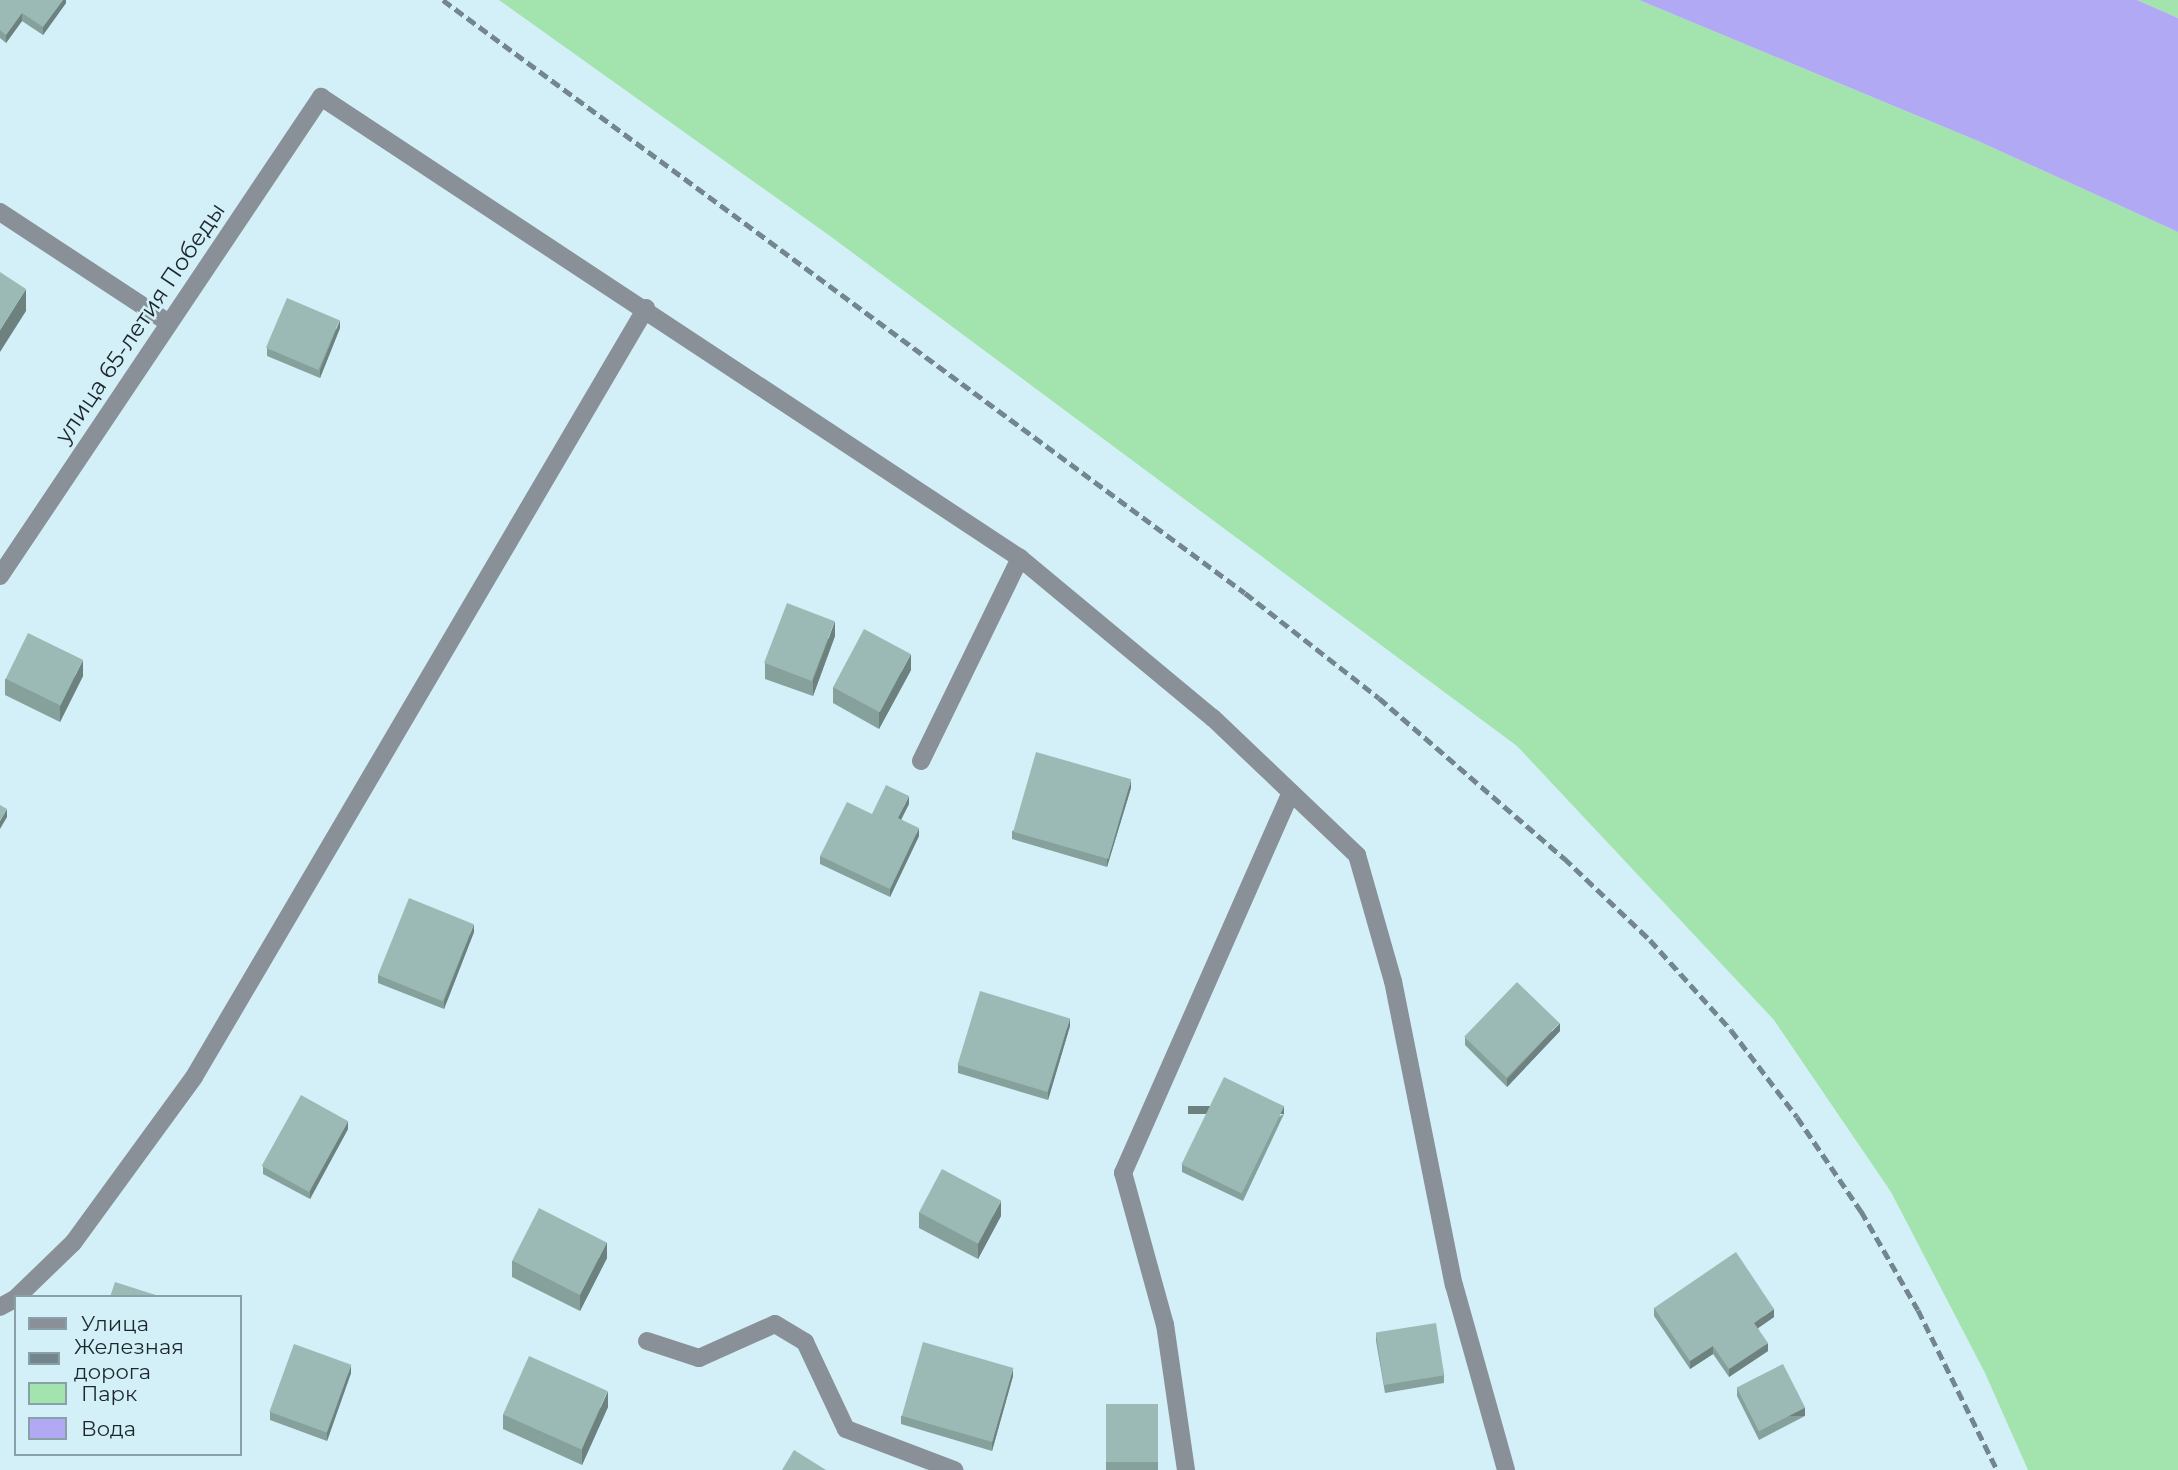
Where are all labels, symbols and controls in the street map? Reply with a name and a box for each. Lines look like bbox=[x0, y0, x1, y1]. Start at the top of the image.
street label: улица 65-летия Победы bbox=[49, 198, 231, 448]
legend bbox=[14, 1295, 242, 1456]
text: Улица bbox=[81, 1311, 149, 1336]
text: Железная дорога bbox=[74, 1334, 184, 1384]
text: Парк bbox=[81, 1381, 137, 1406]
text: Вода bbox=[81, 1416, 136, 1441]

